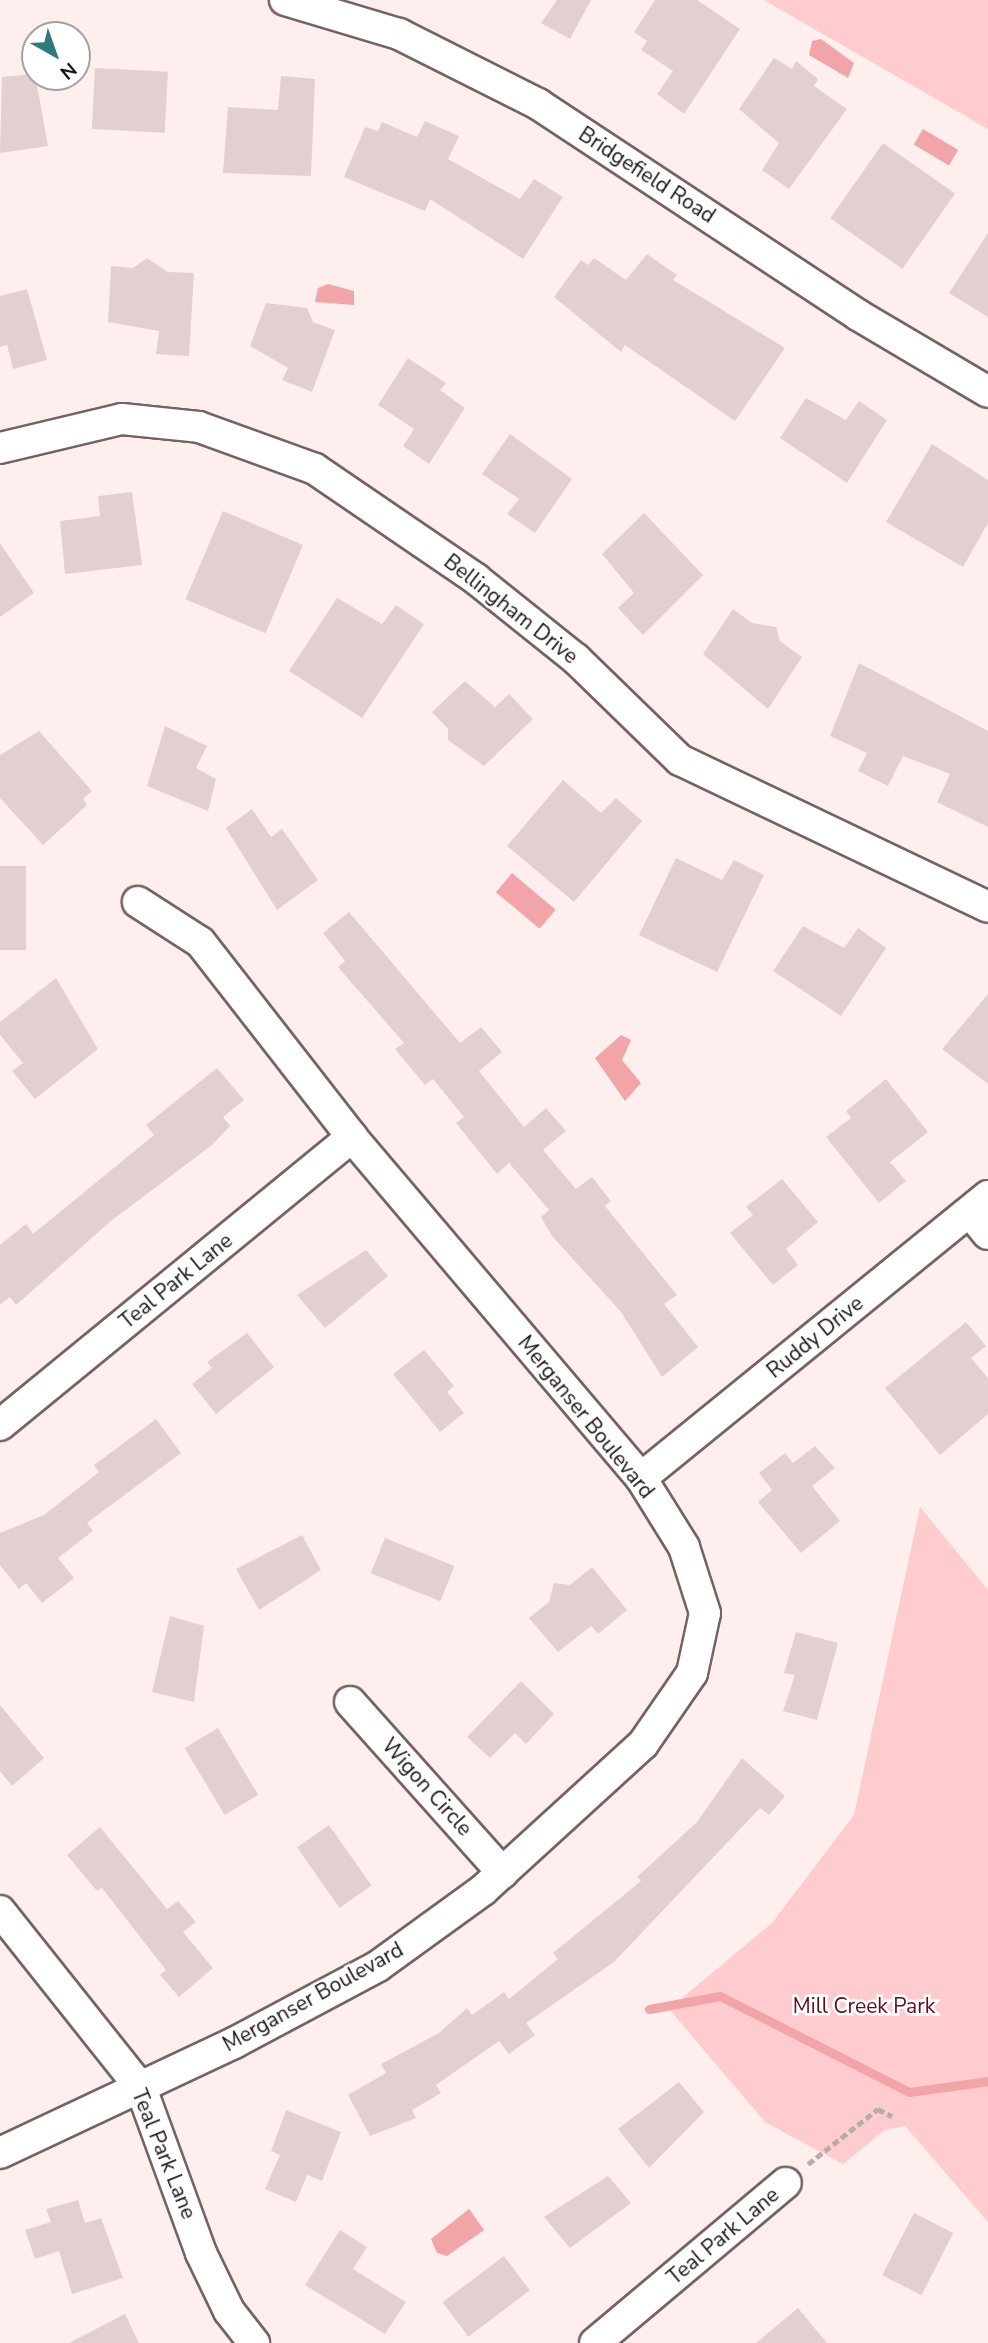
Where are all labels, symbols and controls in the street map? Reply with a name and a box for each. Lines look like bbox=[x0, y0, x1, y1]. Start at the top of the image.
north arrow bbox=[21, 21, 91, 91]
text: N bbox=[54, 56, 82, 85]
street label: Bridgefield Road bbox=[574, 121, 720, 229]
street label: Bellingham Drive bbox=[439, 549, 583, 669]
street label: Teal Park Lane bbox=[114, 1228, 238, 1334]
street label: Ruddy Drive bbox=[762, 1291, 868, 1383]
street label: Merganser Boulevard bbox=[513, 1330, 659, 1504]
street label: Wigon Circle bbox=[377, 1733, 477, 1841]
street label: Merganser Boulevard bbox=[218, 1937, 408, 2057]
park label: Mill Creek Park bbox=[793, 1993, 935, 2019]
street label: Teal Park Lane bbox=[126, 2085, 202, 2223]
street label: Teal Park Lane bbox=[662, 2182, 784, 2290]

